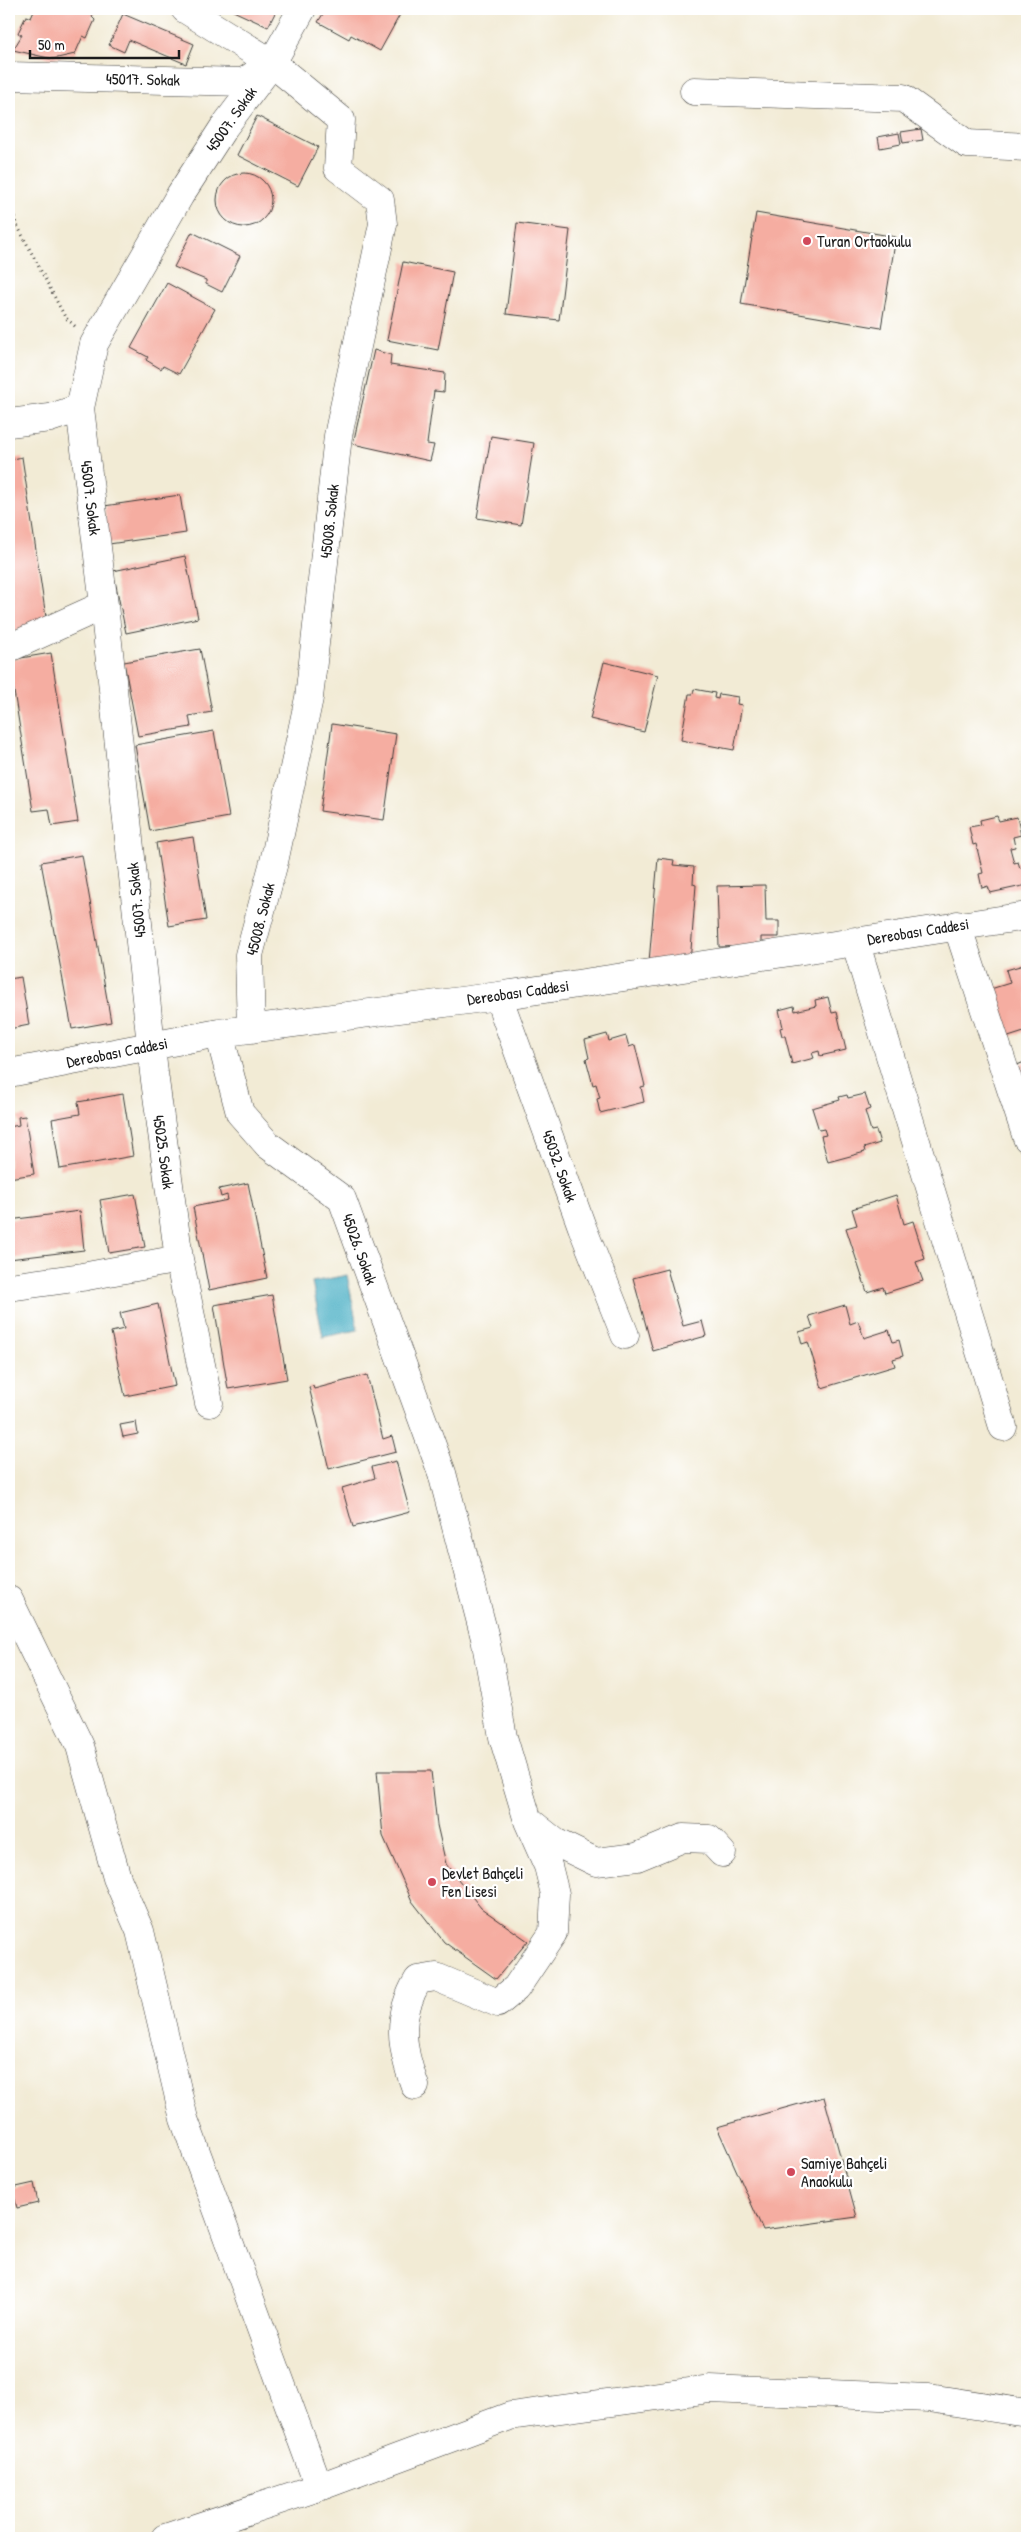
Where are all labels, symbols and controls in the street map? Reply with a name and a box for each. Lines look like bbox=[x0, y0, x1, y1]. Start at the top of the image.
scale bar bbox=[30, 28, 179, 60]
text: 50 m bbox=[38, 34, 65, 55]
street label: 45017. Sokak bbox=[106, 67, 181, 91]
street label: 45007. Sokak bbox=[200, 81, 262, 156]
place label: Turan Ortaokulu bbox=[817, 230, 912, 252]
marker: Turan Ortaokulu bbox=[801, 235, 813, 247]
street label: 45007. Sokak bbox=[75, 459, 107, 537]
street label: 45008. Sokak bbox=[314, 482, 344, 559]
street label: 45007. Sokak bbox=[121, 861, 151, 939]
street label: 45008. Sokak bbox=[240, 880, 280, 958]
street label: Dereobası Caddesi bbox=[865, 912, 971, 950]
street label: Dereobası Caddesi bbox=[466, 974, 570, 1010]
street label: Dereobası Caddesi bbox=[64, 1031, 170, 1073]
street label: 45025. Sokak bbox=[148, 1114, 180, 1191]
street label: 45032. Sokak bbox=[537, 1127, 583, 1205]
street label: 45026. Sokak bbox=[337, 1210, 383, 1288]
place label: Devlet Bahçeli Fen Lisesi bbox=[441, 1862, 524, 1902]
marker: Devlet Bahçeli Fen Lisesi bbox=[426, 1876, 438, 1888]
place label: Samiye Bahçeli Anaokulu bbox=[801, 2152, 887, 2192]
marker: Samiye Bahçeli Anaokulu bbox=[785, 2166, 797, 2178]

